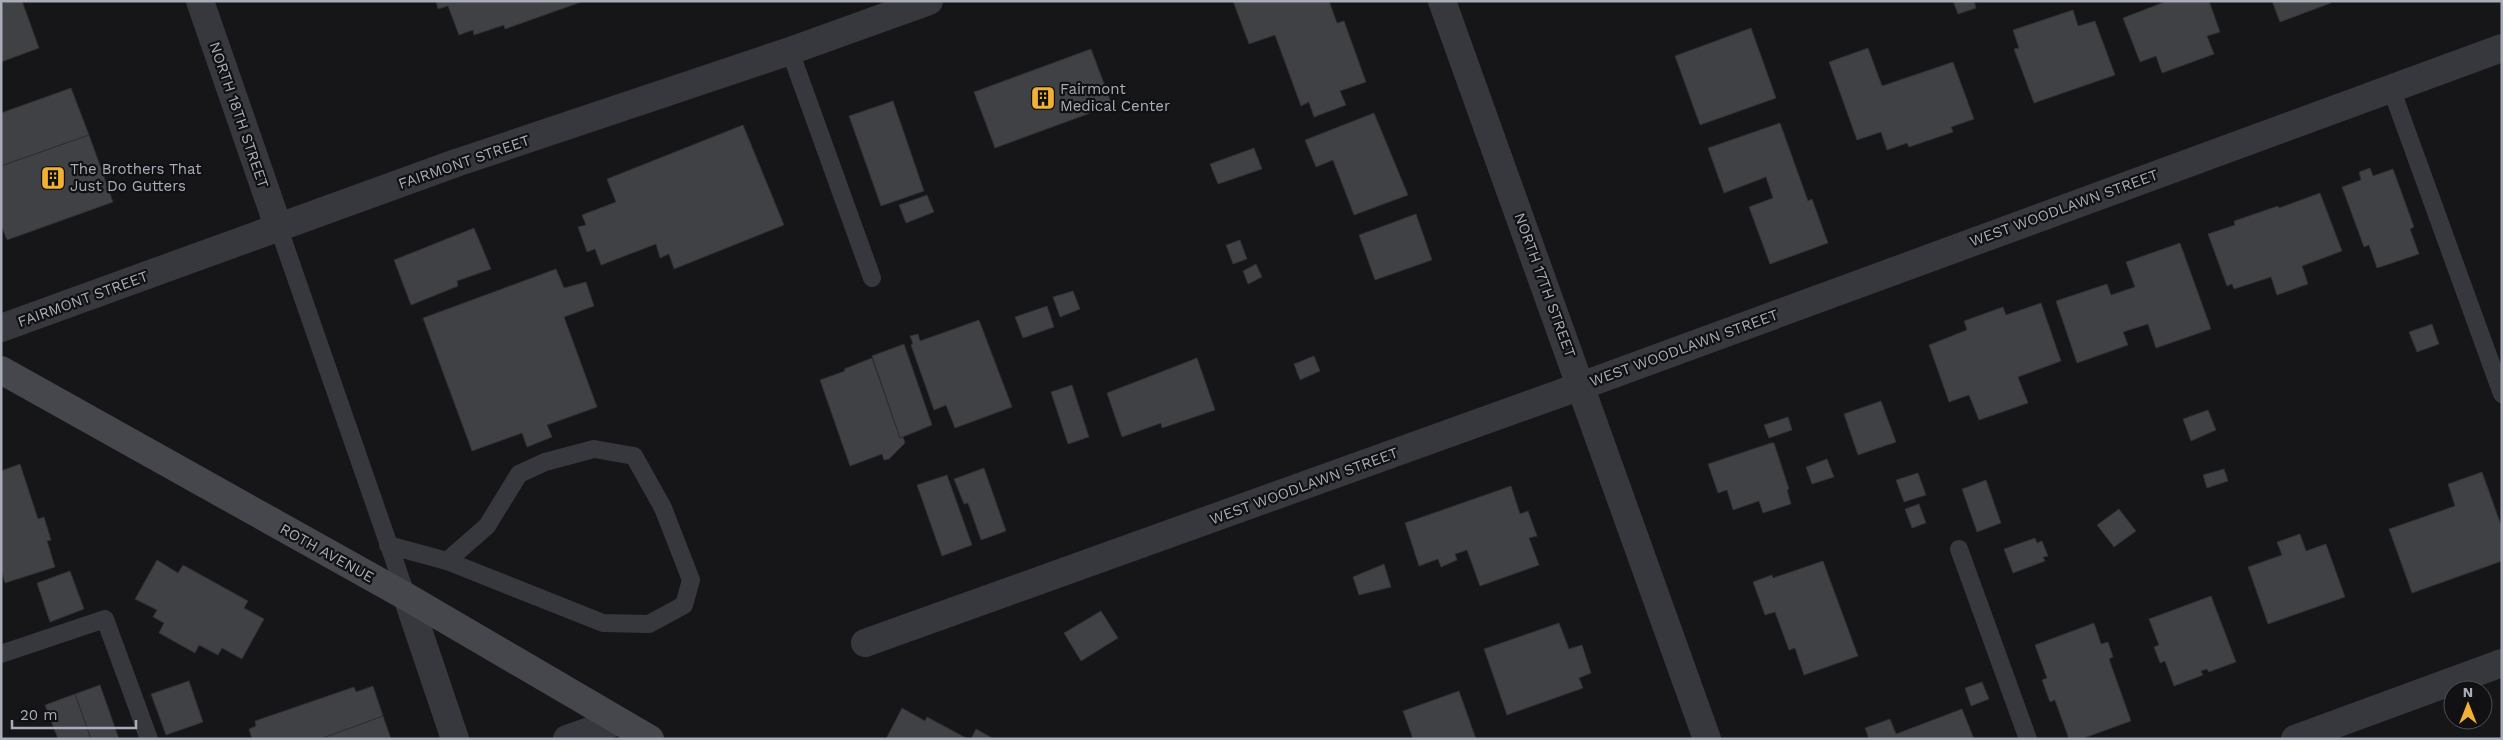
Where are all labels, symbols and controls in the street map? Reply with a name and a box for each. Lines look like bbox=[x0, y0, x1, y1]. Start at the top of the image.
street label: NORTH 18TH STREET bbox=[206, 40, 272, 190]
place label: Fairmont Medical Center bbox=[1060, 80, 1170, 115]
building icon: Fairmont Medical Center bbox=[1030, 85, 1056, 111]
street label: FAIRMONT STREET bbox=[396, 131, 532, 193]
place label: The Brothers That Just Do Gutters bbox=[70, 160, 202, 195]
building icon: The Brothers That Just Do Gutters bbox=[40, 165, 66, 191]
street label: WEST WOODLAWN STREET bbox=[1967, 165, 2161, 251]
street label: NORTH 17TH STREET bbox=[1510, 210, 1580, 360]
street label: FAIRMONT STREET bbox=[15, 267, 151, 331]
street label: WEST WOODLAWN STREET bbox=[1587, 305, 1781, 391]
street label: WEST WOODLAWN STREET bbox=[1207, 443, 1401, 529]
street label: ROTH AVENUE bbox=[277, 520, 377, 586]
north arrow bbox=[2443, 680, 2493, 730]
text: N bbox=[2463, 684, 2473, 700]
scale bar bbox=[12, 698, 136, 730]
text: 20 m bbox=[20, 706, 58, 724]

